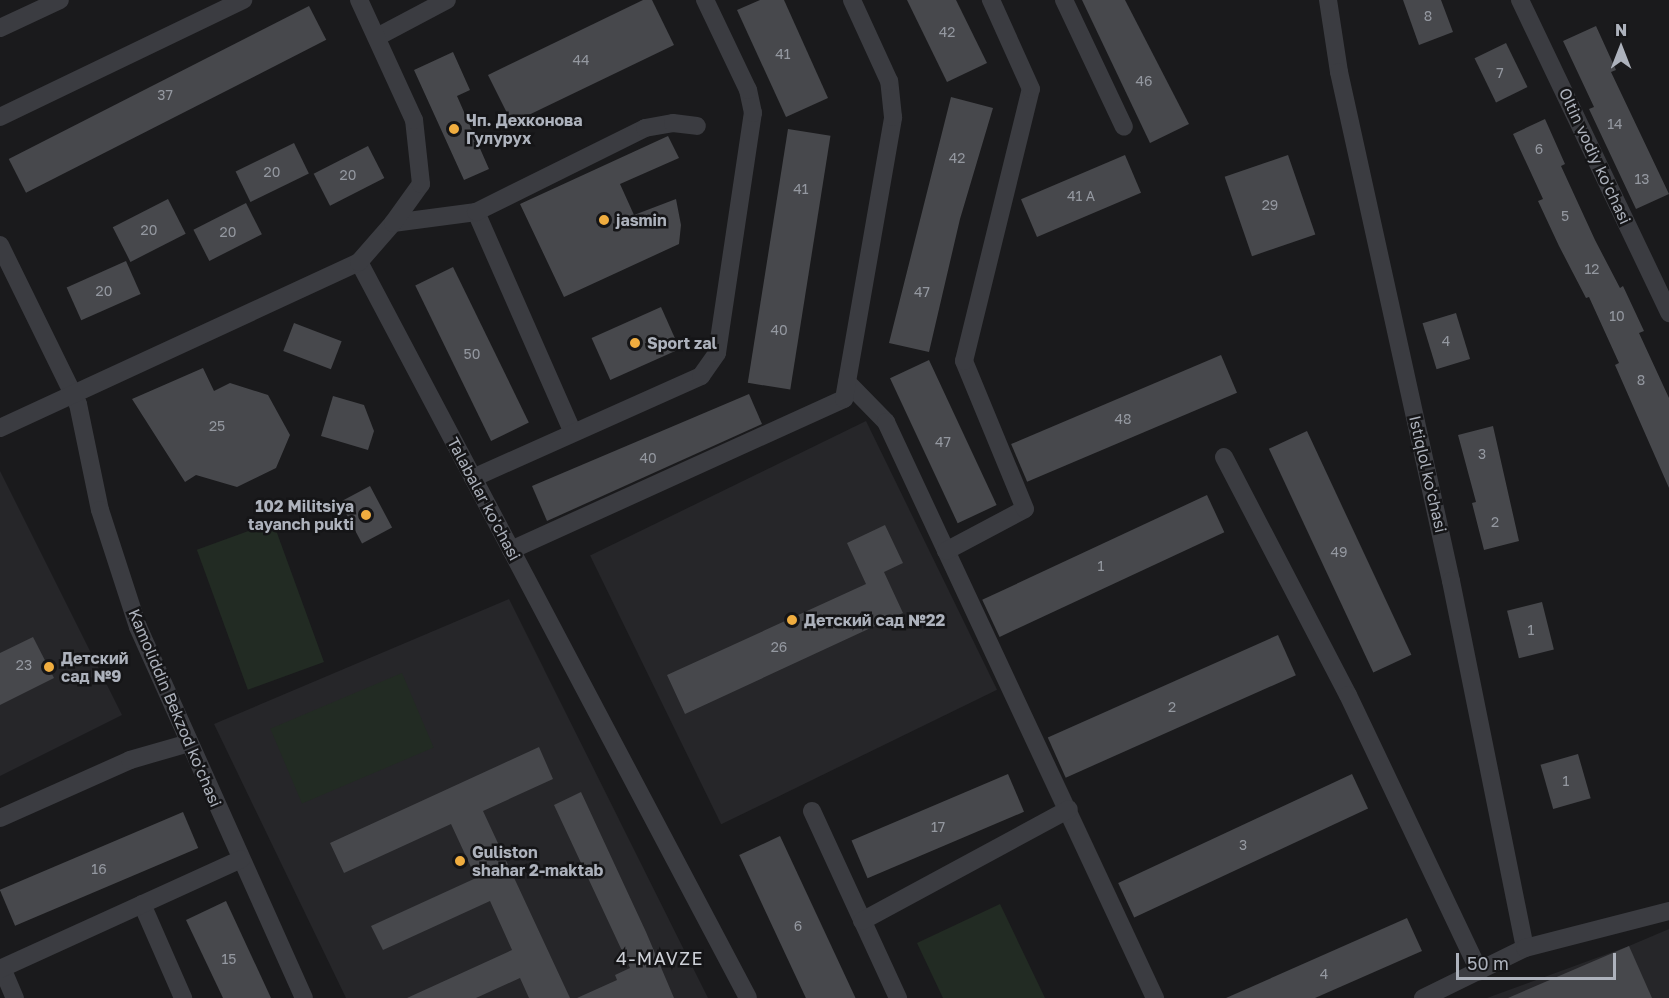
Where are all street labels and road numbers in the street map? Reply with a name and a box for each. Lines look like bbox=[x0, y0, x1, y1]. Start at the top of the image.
street label: Oltin vodiy ko'chasi bbox=[1555, 85, 1635, 227]
street label: Istiqlol ko'chasi bbox=[1405, 414, 1451, 534]
street label: Talabalar ko'chasi bbox=[443, 434, 525, 564]
street label: Kamoliddin Bekzod ko'chasi bbox=[124, 606, 226, 810]

